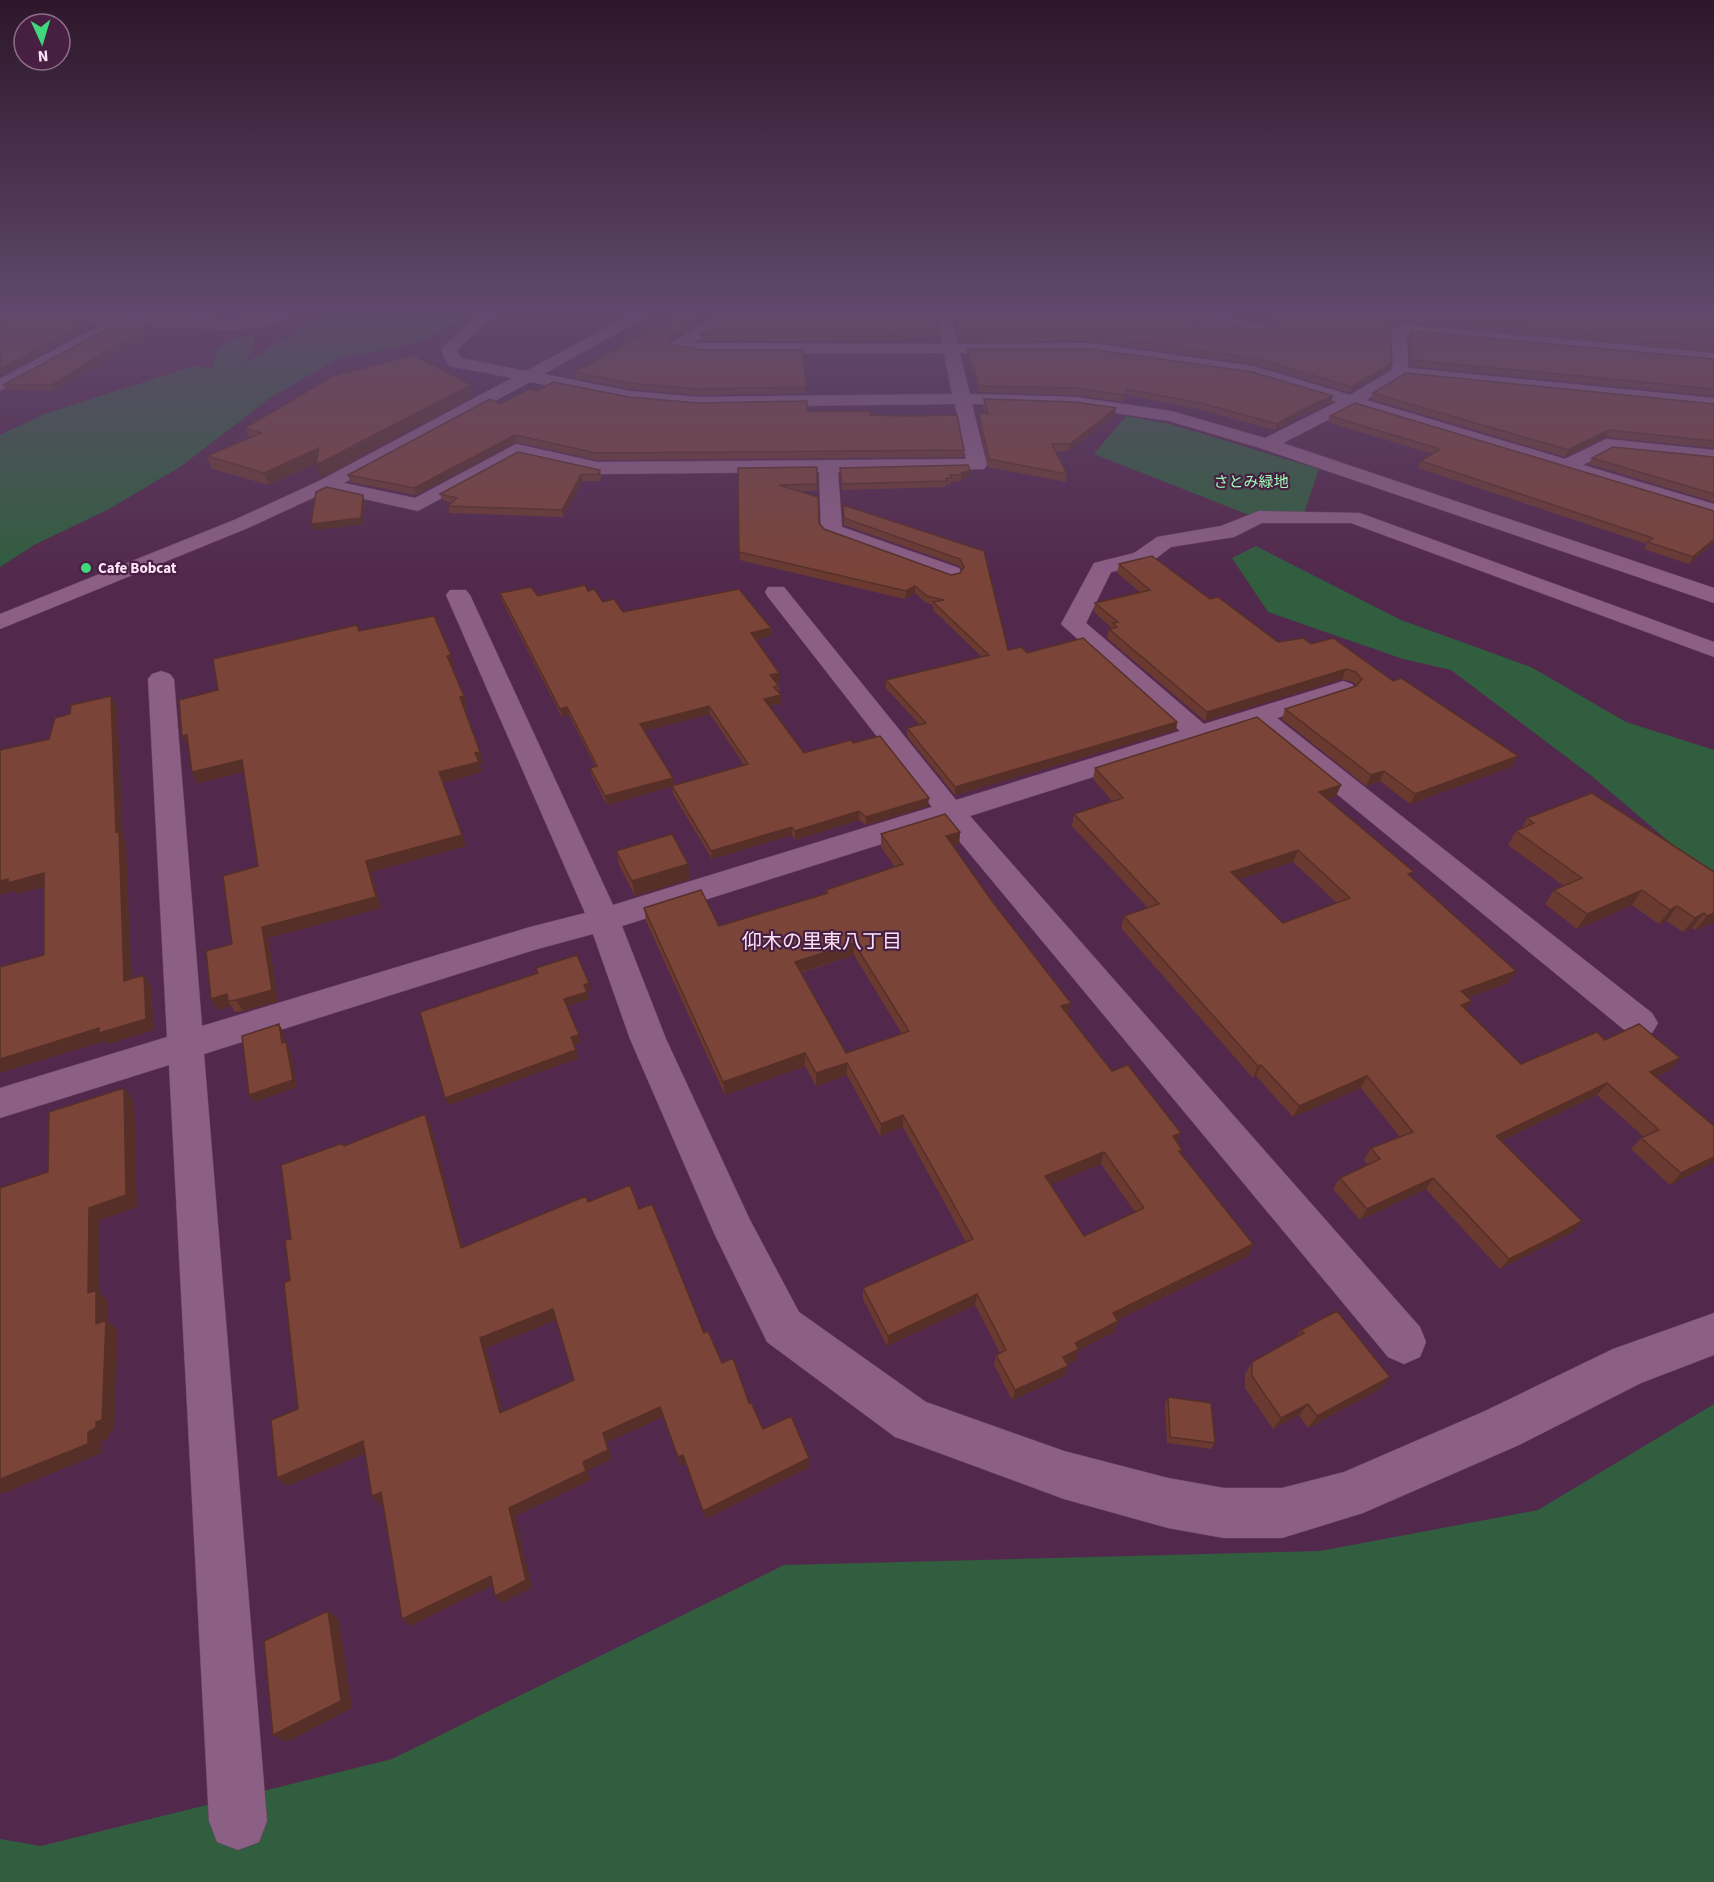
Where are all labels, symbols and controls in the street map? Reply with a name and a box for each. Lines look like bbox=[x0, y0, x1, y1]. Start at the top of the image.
north arrow bbox=[12, 12, 72, 72]
text: N bbox=[37, 45, 49, 67]
park label: さとみ緑地 bbox=[1213, 472, 1289, 493]
place label: Cafe Bobcat bbox=[98, 558, 177, 579]
marker: Cafe Bobcat bbox=[79, 561, 93, 575]
district label: 仰木の里東八丁目 bbox=[742, 928, 902, 956]

